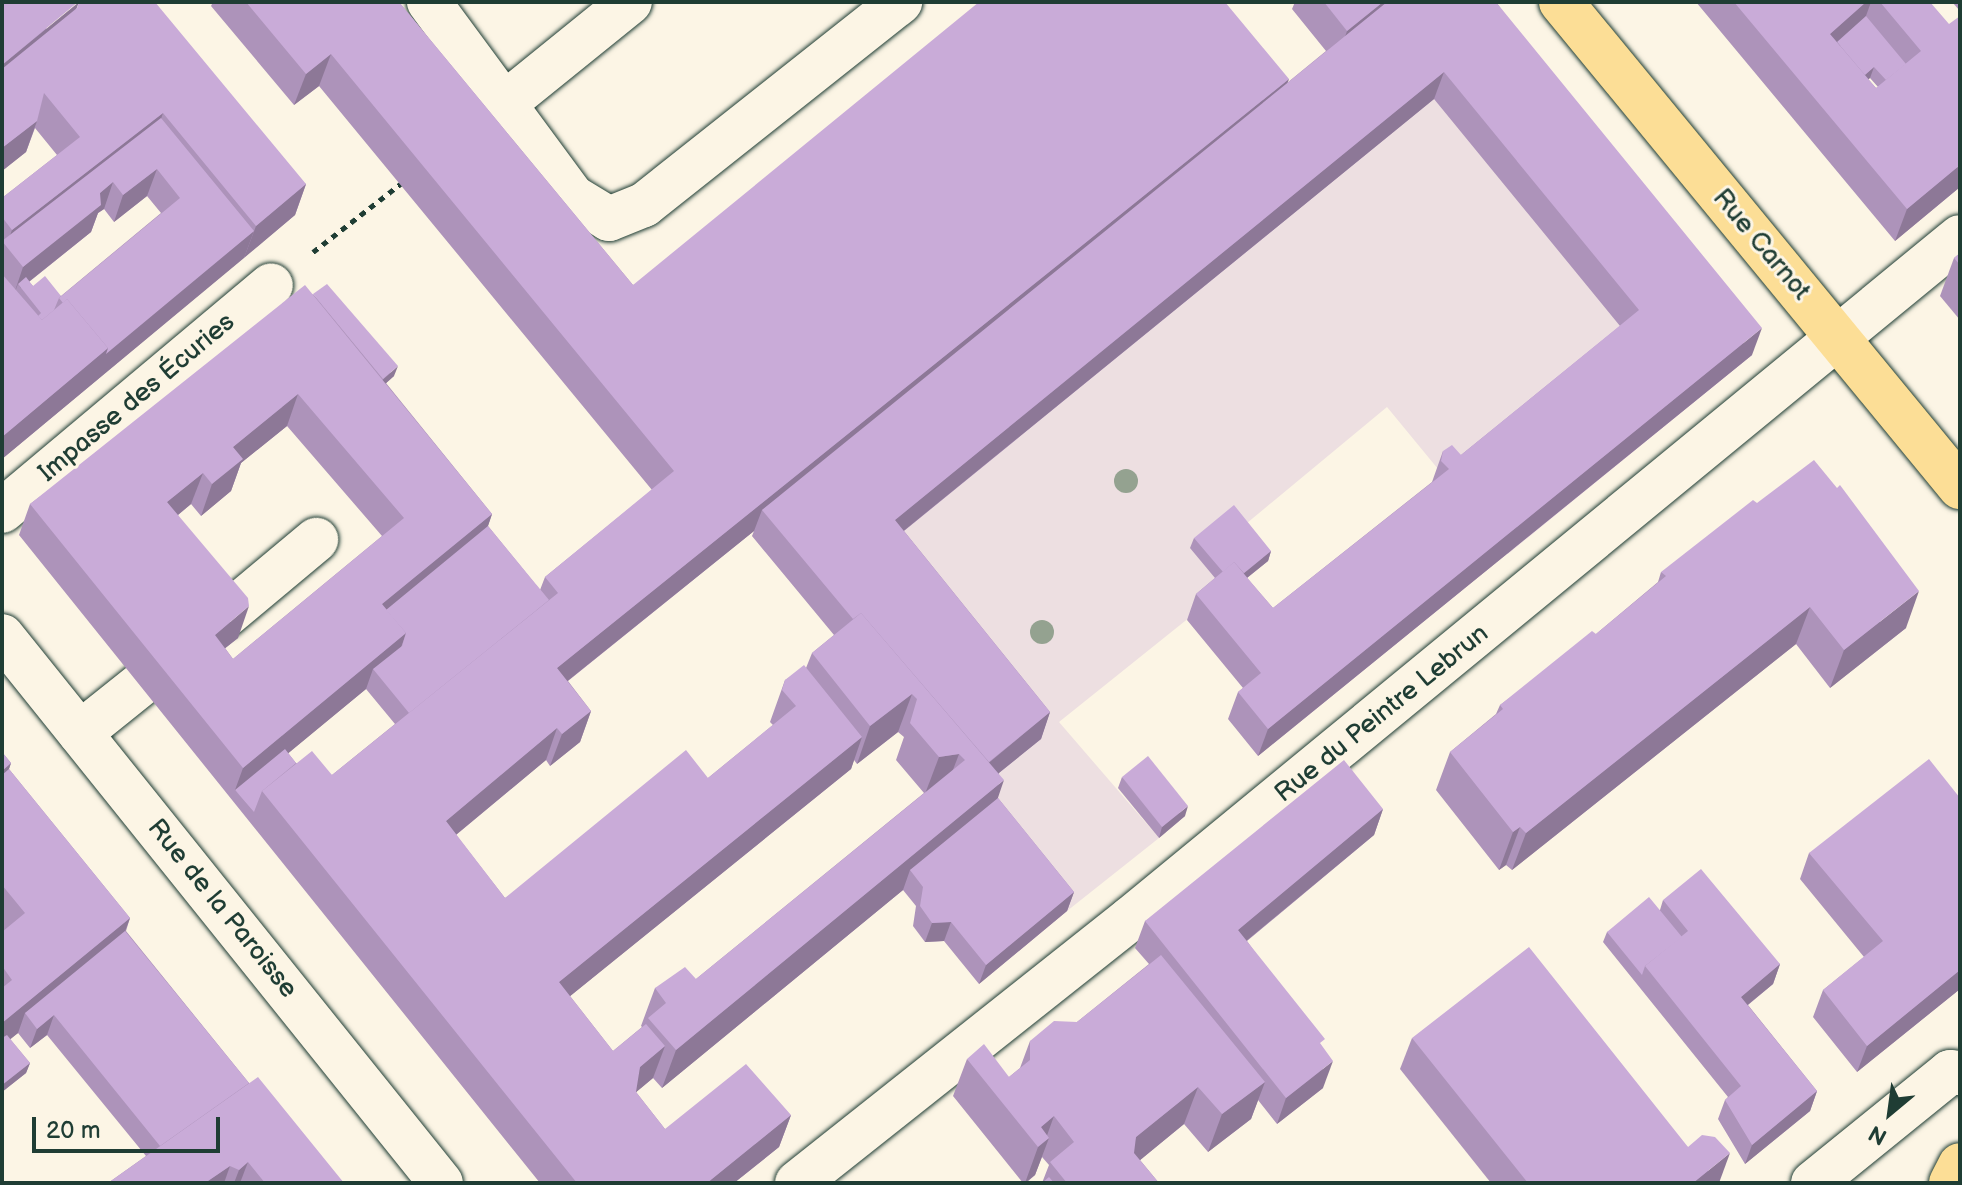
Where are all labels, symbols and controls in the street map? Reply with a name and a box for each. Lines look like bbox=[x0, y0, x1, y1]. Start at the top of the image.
street label: Rue Carnot bbox=[1706, 183, 1816, 307]
street label: Impasse des Écuries bbox=[33, 307, 241, 489]
street label: Rue du Peintre Lebrun bbox=[1269, 618, 1495, 810]
street label: Rue de la Paroisse bbox=[140, 813, 304, 1005]
north arrow bbox=[1850, 1073, 1930, 1153]
scale bar bbox=[36, 1101, 224, 1151]
text: 20 m bbox=[46, 1116, 101, 1145]
text: N bbox=[1864, 1119, 1892, 1150]

